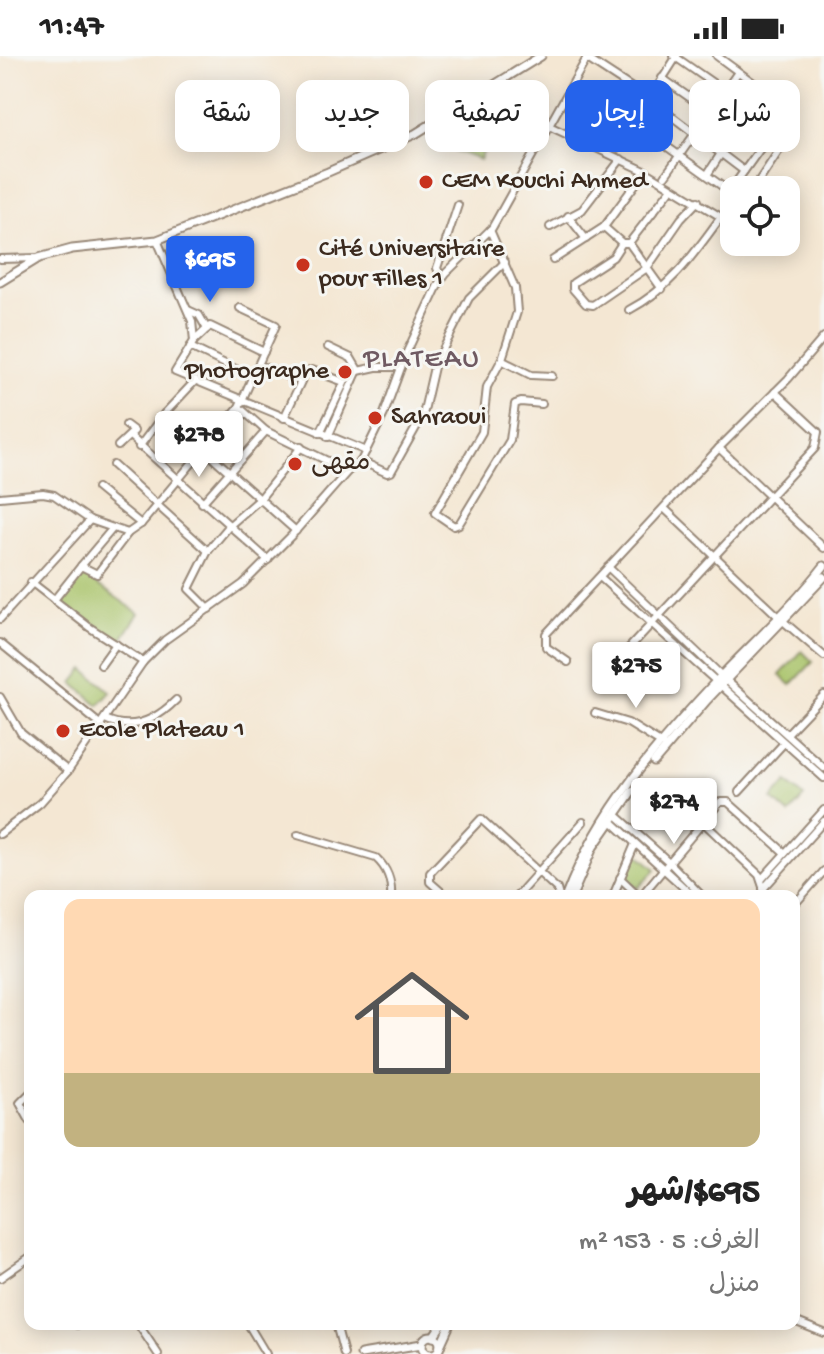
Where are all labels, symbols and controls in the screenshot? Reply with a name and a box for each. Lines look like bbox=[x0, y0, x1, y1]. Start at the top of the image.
text: 11:47 bbox=[40, 11, 103, 46]
chip: شقة bbox=[175, 80, 280, 152]
chip: جديد bbox=[296, 80, 409, 152]
chip: تصفية bbox=[425, 80, 549, 152]
chip: إيجار bbox=[565, 80, 673, 152]
chip: شراء bbox=[689, 80, 800, 152]
place label: CEM Kouchi Ahmed bbox=[442, 167, 649, 198]
marker: CEM Kouchi Ahmed bbox=[417, 173, 435, 191]
map controls bbox=[720, 176, 800, 256]
button: locate bbox=[720, 176, 800, 256]
place label: Cité Universitaire pour Filles 1 bbox=[318, 235, 505, 296]
pin: $695 bbox=[163, 236, 257, 304]
text: $695 bbox=[184, 246, 236, 277]
marker: Cité Universitaire pour Filles 1 bbox=[294, 256, 312, 274]
district label: PLATEAU bbox=[362, 344, 481, 377]
place label: Photographe bbox=[183, 357, 330, 388]
marker: Photographe bbox=[336, 363, 354, 381]
place label: Sahraoui bbox=[391, 403, 486, 434]
marker: Sahraoui bbox=[366, 409, 384, 427]
pin: $278 bbox=[152, 411, 246, 479]
text: $278 bbox=[173, 421, 225, 452]
place label: مقهى bbox=[311, 449, 371, 480]
marker: مقهى bbox=[286, 455, 304, 473]
pin: $275 bbox=[589, 642, 683, 710]
text: $275 bbox=[610, 652, 662, 683]
place label: Ecole Plateau 1 bbox=[79, 716, 245, 747]
marker: Ecole Plateau 1 bbox=[54, 722, 72, 740]
pin: $274 bbox=[627, 778, 721, 846]
text: $274 bbox=[649, 788, 699, 819]
icon: home bbox=[340, 951, 484, 1095]
text: $695/شهر bbox=[628, 1174, 760, 1214]
text: الغرف: 5 · 153 m² bbox=[579, 1228, 760, 1259]
text: منزل bbox=[709, 1271, 760, 1302]

